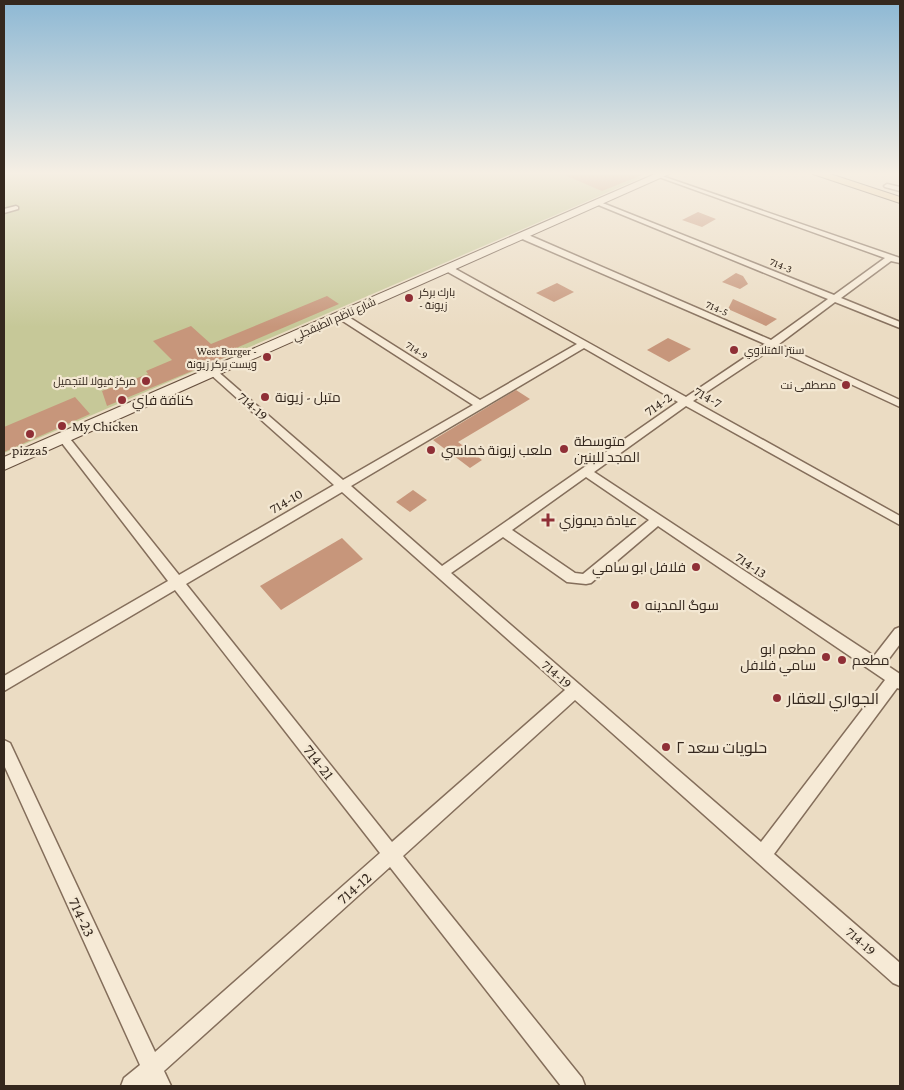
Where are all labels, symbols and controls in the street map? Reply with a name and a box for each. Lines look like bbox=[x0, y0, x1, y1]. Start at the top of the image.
street label: 714-3 bbox=[768, 255, 794, 275]
place label: بارك بركر - زيونة bbox=[418, 286, 455, 312]
marker: بارك بركر - زيونة bbox=[403, 292, 415, 304]
street label: شارع ناظم الطبقجلي bbox=[291, 295, 379, 345]
street label: 714-5 bbox=[704, 298, 730, 318]
street label: 714-9 bbox=[404, 338, 430, 362]
marker: سنتر الفتلاوي bbox=[728, 344, 740, 356]
place label: سنتر الفتلاوي bbox=[744, 344, 804, 359]
place label: West Burger - ويست بركر زيونة bbox=[187, 345, 257, 371]
marker: West Burger - ويست بركر زيونة bbox=[261, 351, 273, 363]
place label: مركز فيولا للتجميل bbox=[53, 375, 136, 388]
marker: مركز فيولا للتجميل bbox=[140, 375, 152, 387]
place label: مصطفى نت bbox=[781, 379, 836, 392]
marker: مصطفى نت bbox=[840, 379, 852, 391]
street label: 714-7 bbox=[691, 383, 725, 411]
street label: 714-19 bbox=[235, 389, 271, 423]
place label: متبل - زيونة bbox=[275, 389, 341, 405]
street label: 714-2 bbox=[641, 389, 675, 419]
marker: متبل - زيونة bbox=[259, 391, 271, 403]
place label: كنافة فاي bbox=[132, 392, 193, 412]
marker: كنافة فاي bbox=[116, 394, 128, 406]
place label: My Chicken bbox=[72, 418, 139, 434]
marker: My Chicken bbox=[56, 420, 68, 432]
marker: pizza5 bbox=[24, 428, 36, 440]
place label: متوسطة المجد للبنين bbox=[574, 433, 640, 465]
place label: pizza5 bbox=[12, 442, 48, 458]
place label: ملعب زيونة خماسي bbox=[441, 442, 552, 461]
marker: متوسطة المجد للبنين bbox=[558, 443, 570, 455]
marker: ملعب زيونة خماسي bbox=[425, 444, 437, 456]
street label: 714-10 bbox=[267, 485, 306, 517]
place label: عيادة ديموزي bbox=[559, 512, 637, 532]
marker: عيادة ديموزي bbox=[541, 513, 555, 527]
street label: 714-13 bbox=[732, 549, 770, 581]
place label: فلافل ابو سامي bbox=[592, 559, 686, 579]
marker: فلافل ابو سامي bbox=[690, 561, 702, 573]
place label: سوگ المدينه bbox=[645, 597, 719, 613]
marker: سوگ المدينه bbox=[629, 599, 641, 611]
place label: مطعم ابو سامي فلافل bbox=[740, 641, 816, 677]
marker: مطعم ابو سامي فلافل bbox=[820, 651, 832, 663]
place label: مطعم bbox=[852, 652, 890, 670]
marker: مطعم bbox=[836, 654, 848, 666]
street label: 714-19 bbox=[539, 657, 575, 691]
place label: الجواري للعقار bbox=[786, 690, 879, 712]
marker: الجواري للعقار bbox=[771, 692, 783, 704]
place label: حلويات سعد ٢ bbox=[676, 739, 767, 757]
street label: 714-21 bbox=[300, 741, 338, 783]
marker: حلويات سعد ٢ bbox=[660, 741, 672, 753]
street label: 714-12 bbox=[334, 868, 375, 907]
street label: 714-23 bbox=[65, 895, 99, 939]
street label: 714-19 bbox=[843, 924, 879, 958]

